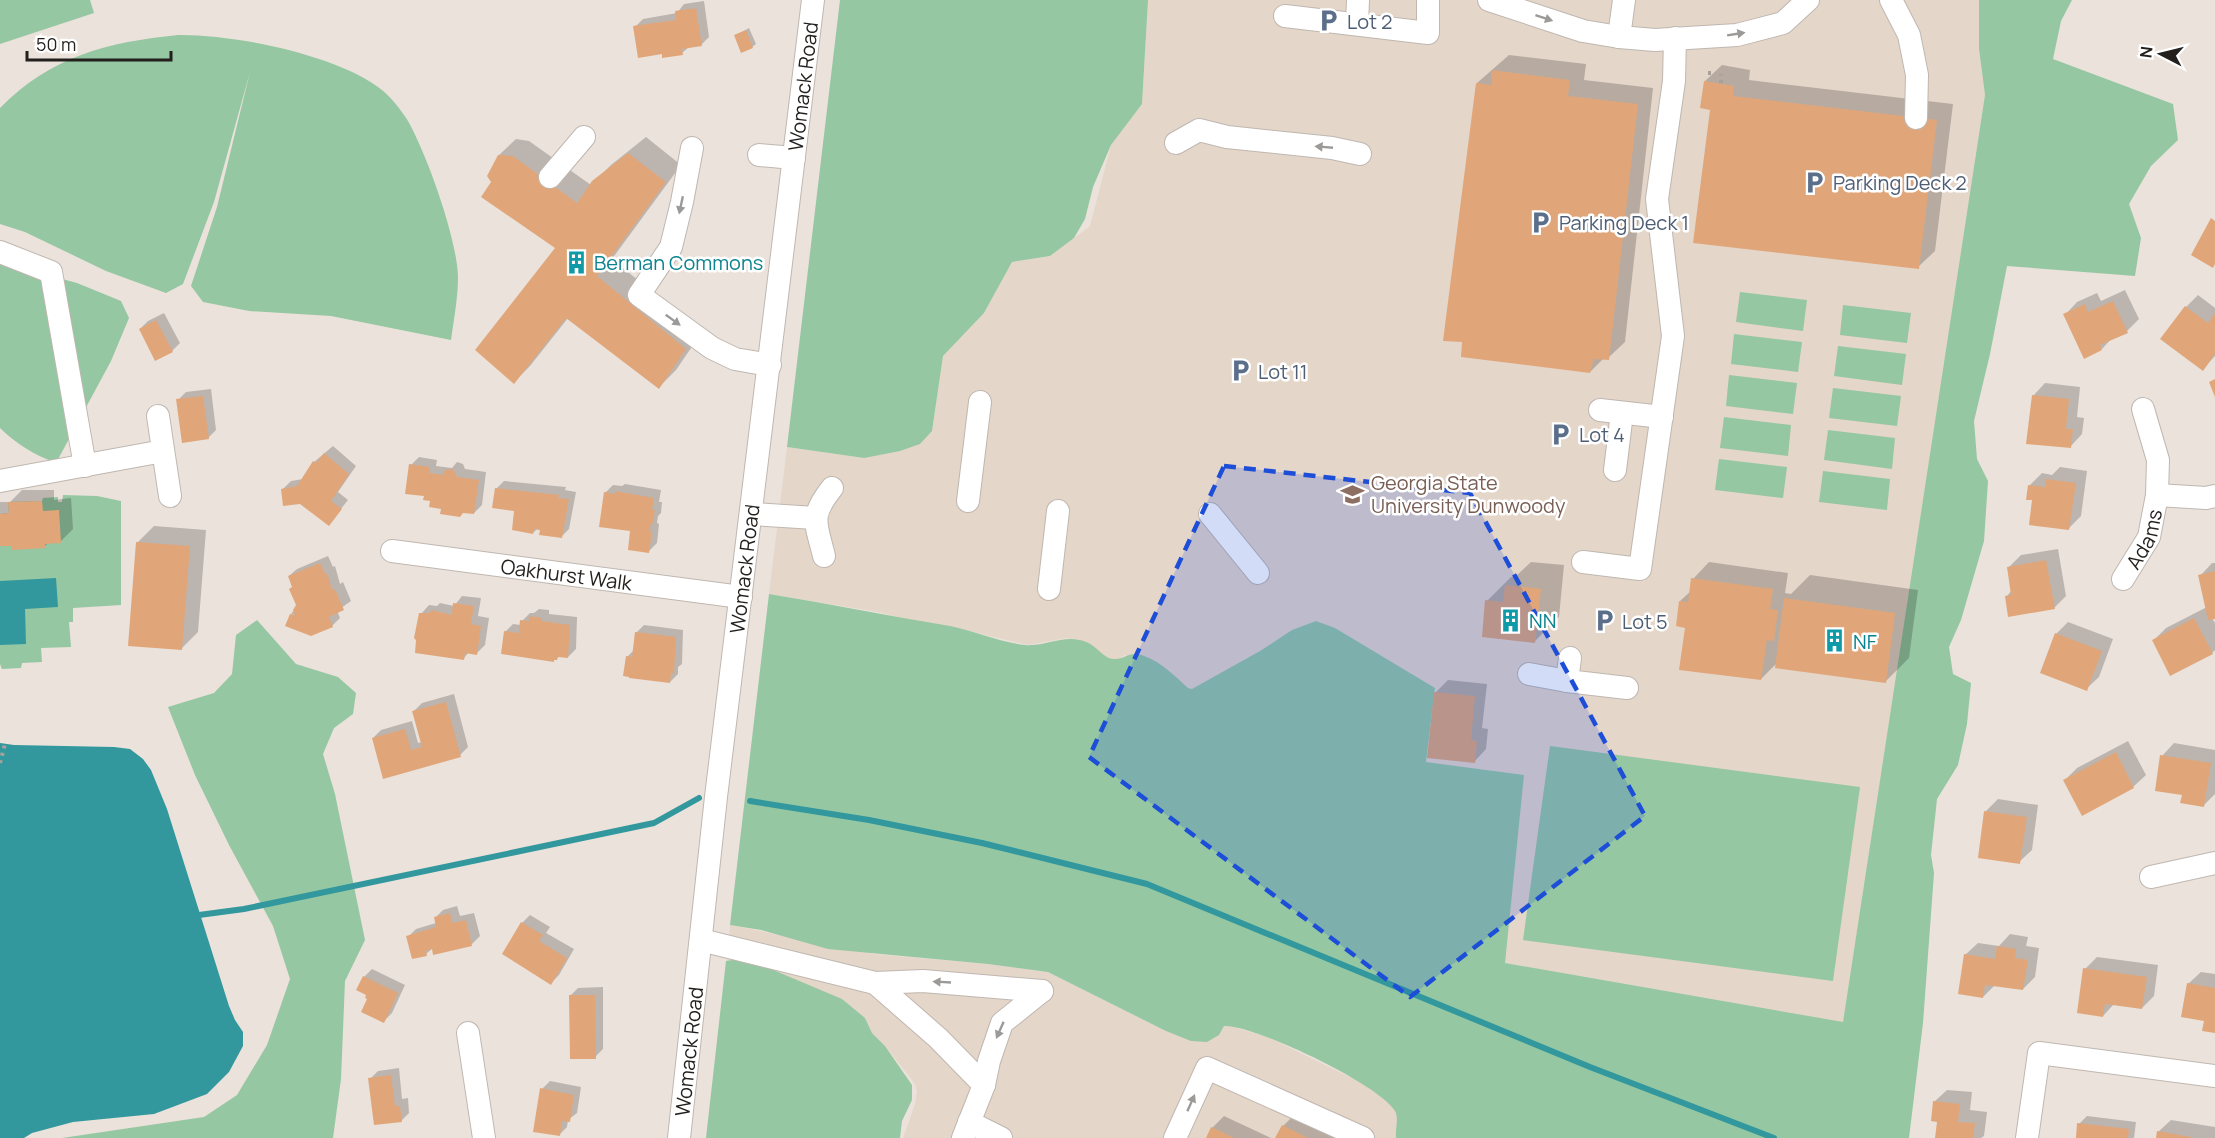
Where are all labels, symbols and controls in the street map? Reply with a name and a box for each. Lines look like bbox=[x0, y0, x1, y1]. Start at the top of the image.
parking icon: Lot 2 bbox=[1316, 8, 1342, 34]
place label: Lot 2 bbox=[1347, 8, 1392, 35]
one-way arrow bbox=[1535, 14, 1553, 23]
street label: Womack Road bbox=[781, 20, 824, 152]
scale bar bbox=[27, 24, 171, 62]
north arrow bbox=[2131, 24, 2191, 84]
one-way arrow bbox=[1727, 30, 1746, 39]
text: 50 m bbox=[36, 32, 76, 56]
text: N bbox=[2134, 45, 2158, 59]
one-way arrow bbox=[1314, 142, 1333, 152]
parking icon: Parking Deck 2 bbox=[1802, 169, 1828, 195]
place label: Parking Deck 2 bbox=[1833, 169, 1967, 196]
one-way arrow bbox=[676, 196, 685, 215]
parking icon: Parking Deck 1 bbox=[1528, 209, 1554, 235]
place label: Parking Deck 1 bbox=[1559, 209, 1689, 236]
building icon: Berman Commons bbox=[563, 249, 589, 275]
place label: Berman Commons bbox=[594, 249, 763, 276]
one-way arrow bbox=[665, 313, 680, 325]
parking icon: Lot 11 bbox=[1227, 358, 1253, 384]
place label: Lot 11 bbox=[1258, 358, 1308, 385]
parking icon: Lot 4 bbox=[1548, 421, 1574, 447]
place label: Lot 4 bbox=[1579, 421, 1625, 448]
place label: Georgia State University Dunwoody bbox=[1371, 469, 1566, 519]
school or university icon: Georgia State University Dunwoody bbox=[1340, 481, 1366, 507]
street label: Womack Road bbox=[723, 503, 765, 635]
street label: Adams bbox=[2119, 507, 2168, 574]
street label: Oakhurst Walk bbox=[499, 552, 635, 596]
building icon: NN bbox=[1498, 607, 1524, 633]
place label: NN bbox=[1529, 607, 1556, 634]
parking icon: Lot 5 bbox=[1591, 608, 1617, 634]
place label: Lot 5 bbox=[1622, 608, 1668, 635]
building icon: NF bbox=[1822, 628, 1848, 654]
place label: NF bbox=[1853, 628, 1877, 655]
one-way arrow bbox=[933, 977, 952, 986]
street label: Womack Road bbox=[668, 985, 709, 1118]
one-way arrow bbox=[996, 1022, 1005, 1039]
one-way arrow bbox=[1187, 1094, 1196, 1112]

